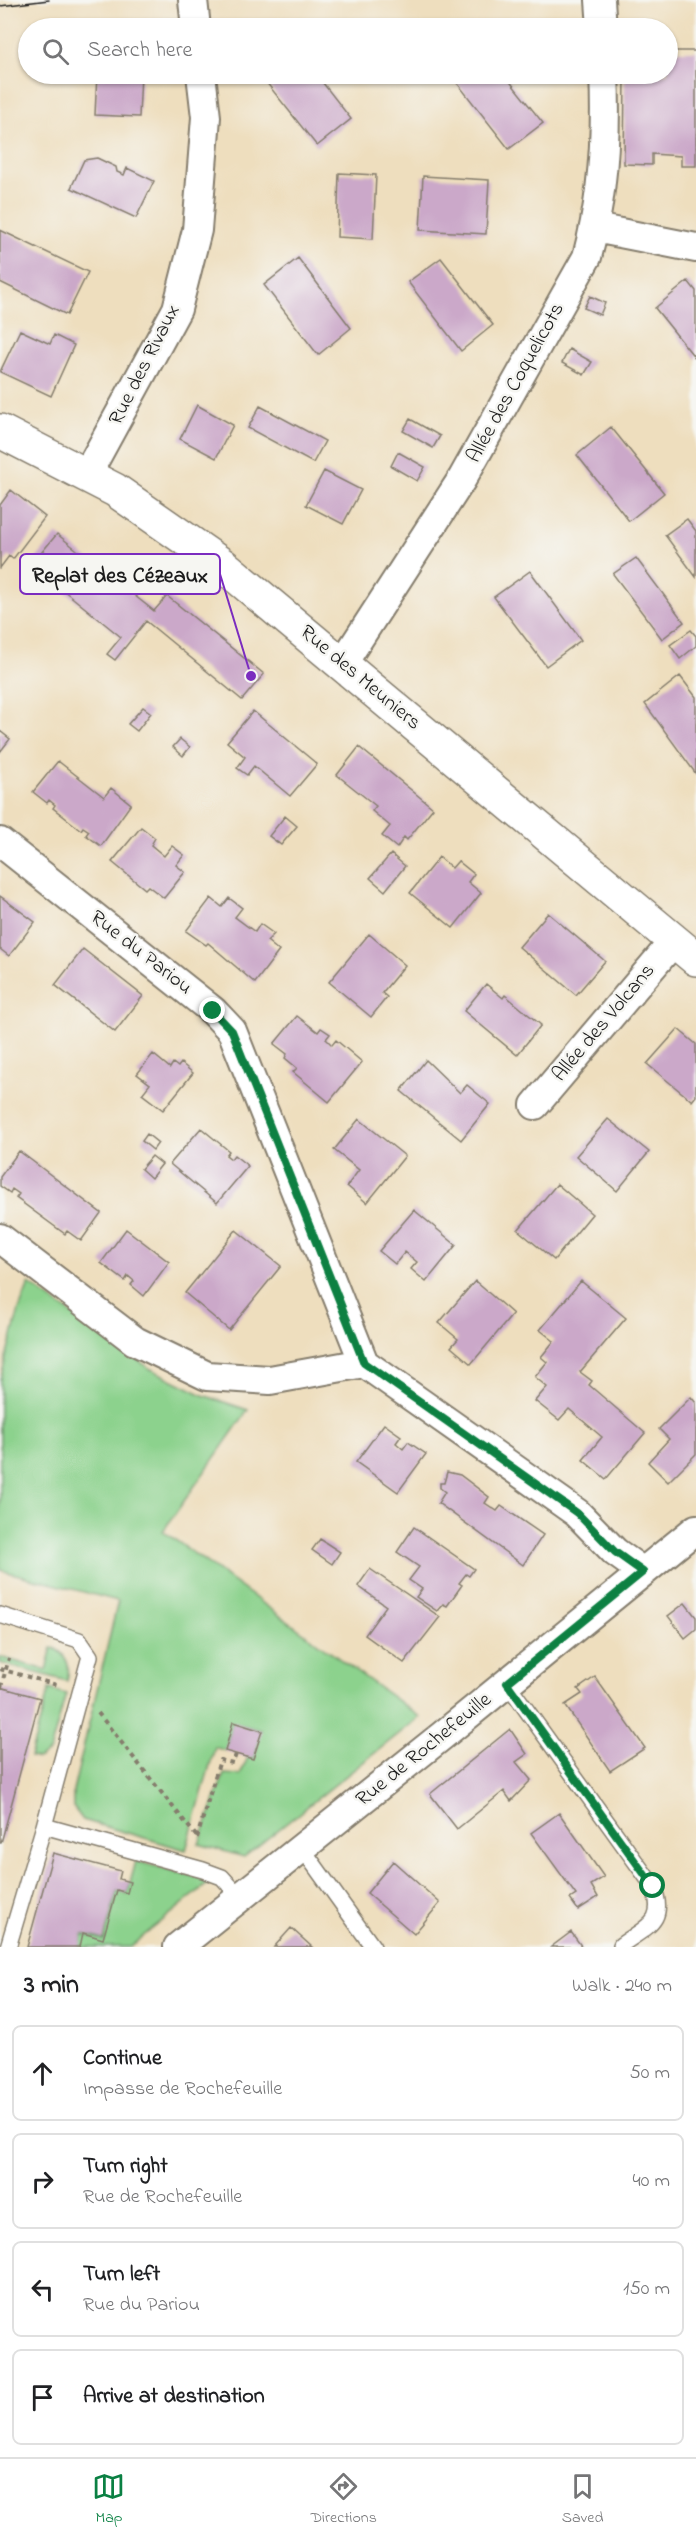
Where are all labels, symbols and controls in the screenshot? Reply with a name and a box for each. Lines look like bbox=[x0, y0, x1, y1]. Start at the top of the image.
search box bbox=[18, 18, 678, 84]
icon: search bbox=[39, 35, 72, 68]
text: Search here bbox=[87, 35, 192, 67]
street label: Allée des Coquelicots bbox=[459, 297, 573, 469]
street label: Rue des Rivaux bbox=[102, 300, 188, 430]
callout: Replat des Cézeaux bbox=[20, 554, 220, 594]
text: Replat des Cézeaux bbox=[32, 561, 208, 593]
street label: Rue des Meuniers bbox=[293, 618, 427, 738]
street label: Rue du Pariou bbox=[83, 903, 199, 1003]
street label: Allée des Volcans bbox=[545, 957, 663, 1089]
route end bbox=[199, 997, 225, 1023]
street label: Rue de Rochefeuille bbox=[350, 1685, 499, 1814]
route start bbox=[639, 1872, 665, 1898]
text: 3 min bbox=[24, 1967, 79, 2005]
text: Walk · 240 m bbox=[572, 1972, 672, 2001]
text: Continue bbox=[83, 2043, 162, 2075]
icon: ahead bbox=[26, 2057, 59, 2090]
text: 50 m bbox=[629, 2059, 670, 2088]
text: Impasse de Rochefeuille bbox=[83, 2075, 282, 2104]
text: Turn right bbox=[83, 2151, 168, 2183]
icon: right bbox=[26, 2165, 59, 2198]
text: 40 m bbox=[633, 2167, 670, 2196]
text: Rue de Rochefeuille bbox=[83, 2183, 242, 2212]
text: Turn left bbox=[83, 2259, 160, 2291]
icon: left bbox=[26, 2273, 59, 2306]
text: 150 m bbox=[623, 2275, 670, 2304]
text: Rue du Pariou bbox=[83, 2291, 200, 2320]
icon: arrive bbox=[26, 2381, 59, 2414]
text: Arrive at destination bbox=[83, 2381, 265, 2413]
tab: Map bbox=[92, 2470, 125, 2530]
tab: Directions bbox=[310, 2470, 377, 2530]
tab: Saved bbox=[562, 2470, 604, 2530]

